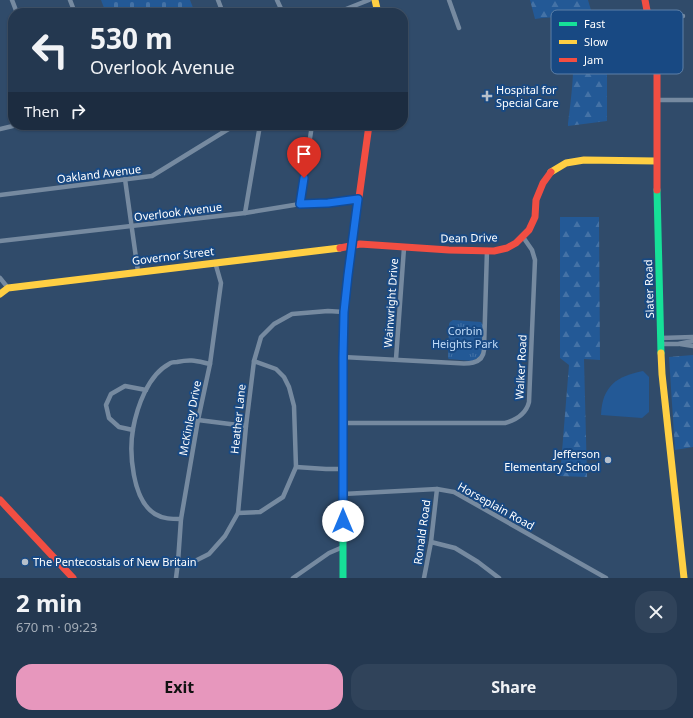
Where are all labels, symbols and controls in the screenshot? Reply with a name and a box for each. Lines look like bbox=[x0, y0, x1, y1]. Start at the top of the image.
legend bbox=[551, 10, 683, 74]
text: Fast bbox=[584, 16, 605, 31]
text: 530 m bbox=[90, 19, 173, 57]
icon: left bbox=[24, 24, 76, 76]
text: Slow bbox=[584, 34, 608, 49]
text: Jam bbox=[583, 52, 603, 67]
text: Overlook Avenue bbox=[90, 55, 235, 79]
place label: Hospital for Special Care bbox=[496, 82, 559, 110]
marker: Hospital for Special Care bbox=[481, 90, 493, 102]
icon: right bbox=[67, 100, 89, 122]
text: Then bbox=[24, 101, 59, 121]
pin bbox=[287, 137, 321, 178]
icon: arrive bbox=[293, 143, 315, 165]
street label: Oakland Avenue bbox=[56, 161, 142, 186]
street label: Overlook Avenue bbox=[133, 199, 223, 224]
street label: Dean Drive bbox=[440, 230, 498, 245]
street label: Governor Street bbox=[131, 243, 215, 268]
street label: Wainwright Drive bbox=[380, 258, 401, 348]
street label: Slater Road bbox=[640, 259, 657, 319]
park label: Corbin Heights Park bbox=[432, 323, 498, 351]
street label: Walker Road bbox=[511, 334, 530, 400]
street label: McKinley Drive bbox=[175, 379, 204, 457]
street label: Heather Lane bbox=[226, 383, 249, 454]
place label: Jefferson Elementary School bbox=[504, 446, 600, 474]
marker: Jefferson Elementary School bbox=[603, 455, 613, 465]
street label: Horseplain Road bbox=[455, 478, 537, 533]
street label: Ronald Road bbox=[410, 499, 433, 565]
position arrow bbox=[322, 500, 364, 542]
place label: The Pentecostals of New Britain bbox=[33, 554, 197, 569]
marker: The Pentecostals of New Britain bbox=[20, 557, 30, 567]
text: 2 min bbox=[16, 586, 82, 619]
button: close bbox=[635, 591, 677, 633]
text: 670 m · 09:23 bbox=[16, 618, 97, 636]
button: Exit bbox=[16, 664, 343, 710]
button: Share bbox=[351, 664, 677, 710]

